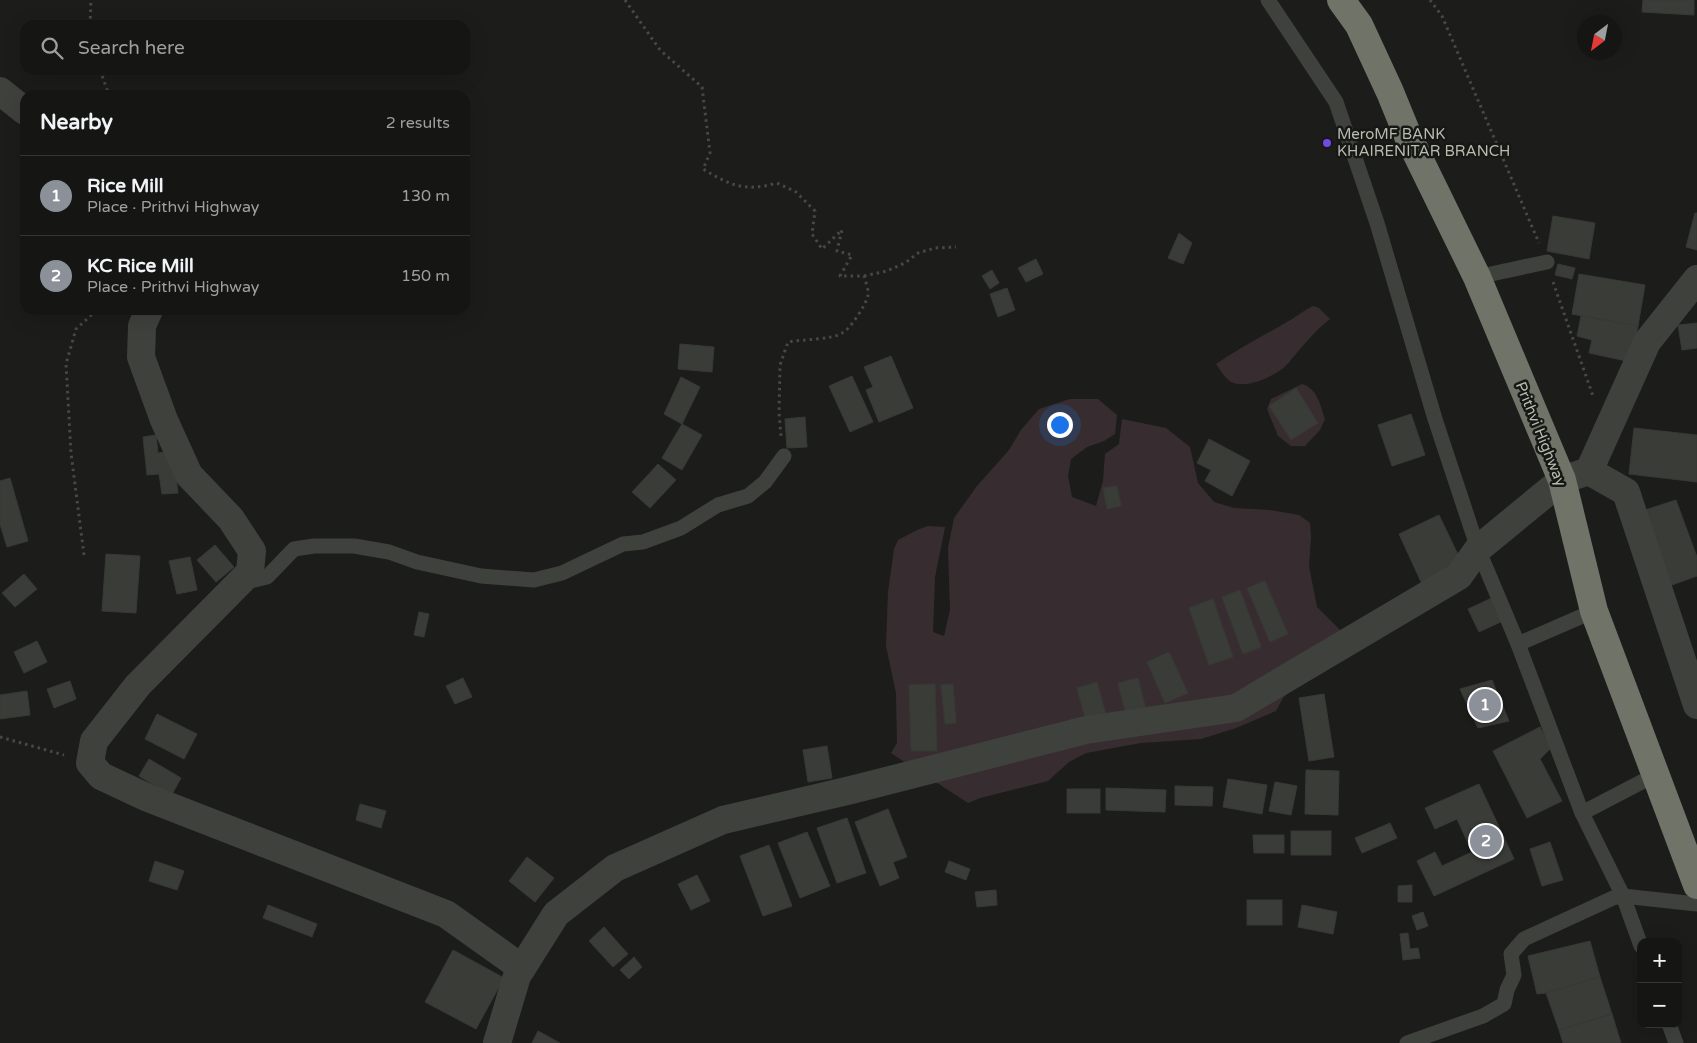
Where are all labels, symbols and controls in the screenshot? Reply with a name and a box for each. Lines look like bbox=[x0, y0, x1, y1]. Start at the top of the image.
north arrow bbox=[1577, 15, 1622, 60]
search box bbox=[20, 20, 470, 75]
icon: search bbox=[38, 34, 66, 62]
text: Search here bbox=[78, 37, 185, 59]
text: Nearby bbox=[40, 110, 113, 135]
text: 2 results bbox=[386, 113, 450, 133]
place label: MeroMF BANK KHAIRENITAR BRANCH bbox=[1337, 125, 1510, 160]
marker: MeroMF BANK KHAIRENITAR BRANCH bbox=[1321, 137, 1333, 149]
text: Rice Mill bbox=[87, 175, 163, 197]
text: 1 bbox=[51, 186, 61, 206]
text: 130 m bbox=[401, 186, 450, 206]
text: Place · Prithvi Highway bbox=[87, 197, 259, 217]
text: KC Rice Mill bbox=[87, 255, 194, 277]
text: 2 bbox=[51, 266, 61, 286]
text: 150 m bbox=[401, 266, 450, 286]
text: Place · Prithvi Highway bbox=[87, 277, 259, 297]
street label: Prithvi Highway bbox=[1512, 379, 1570, 489]
your location bbox=[1047, 412, 1073, 438]
pin: 1 bbox=[1469, 686, 1501, 724]
pin: 2 bbox=[1470, 822, 1502, 860]
map controls bbox=[1637, 938, 1682, 1028]
button: + bbox=[1637, 938, 1682, 983]
button: − bbox=[1637, 983, 1682, 1028]

